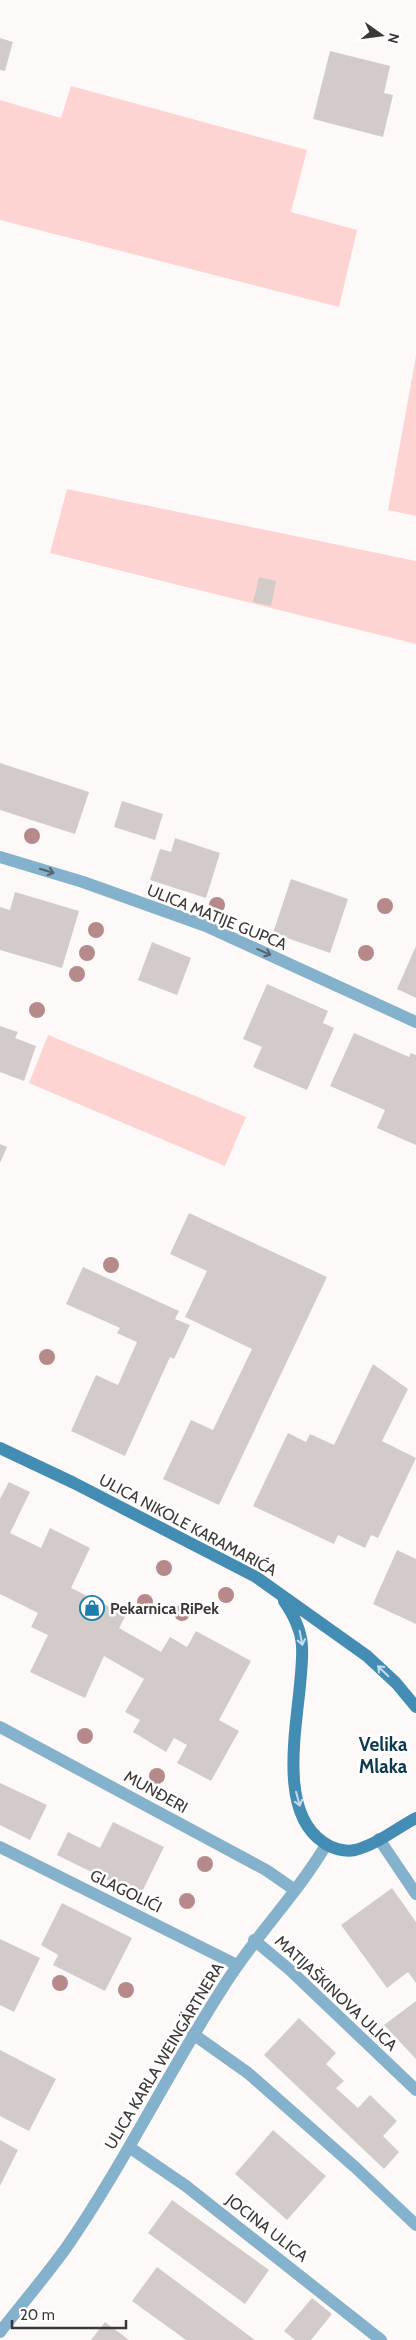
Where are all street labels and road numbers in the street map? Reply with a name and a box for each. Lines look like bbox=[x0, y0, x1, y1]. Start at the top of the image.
street label: ULICA MATIJE GUPCA bbox=[144, 880, 290, 954]
street label: ULICA NIKOLE KARAMARIĆA bbox=[96, 1470, 280, 1580]
street label: MUNĐERI bbox=[121, 1767, 191, 1817]
street label: GLAGOLIĆI bbox=[87, 1865, 165, 1917]
street label: MATIJAŠKINOVA ULICA bbox=[271, 1931, 401, 2055]
street label: ULICA KARLA WEINGÄRTNERA bbox=[101, 1959, 227, 2153]
street label: JOCINA ULICA bbox=[222, 2190, 312, 2266]

